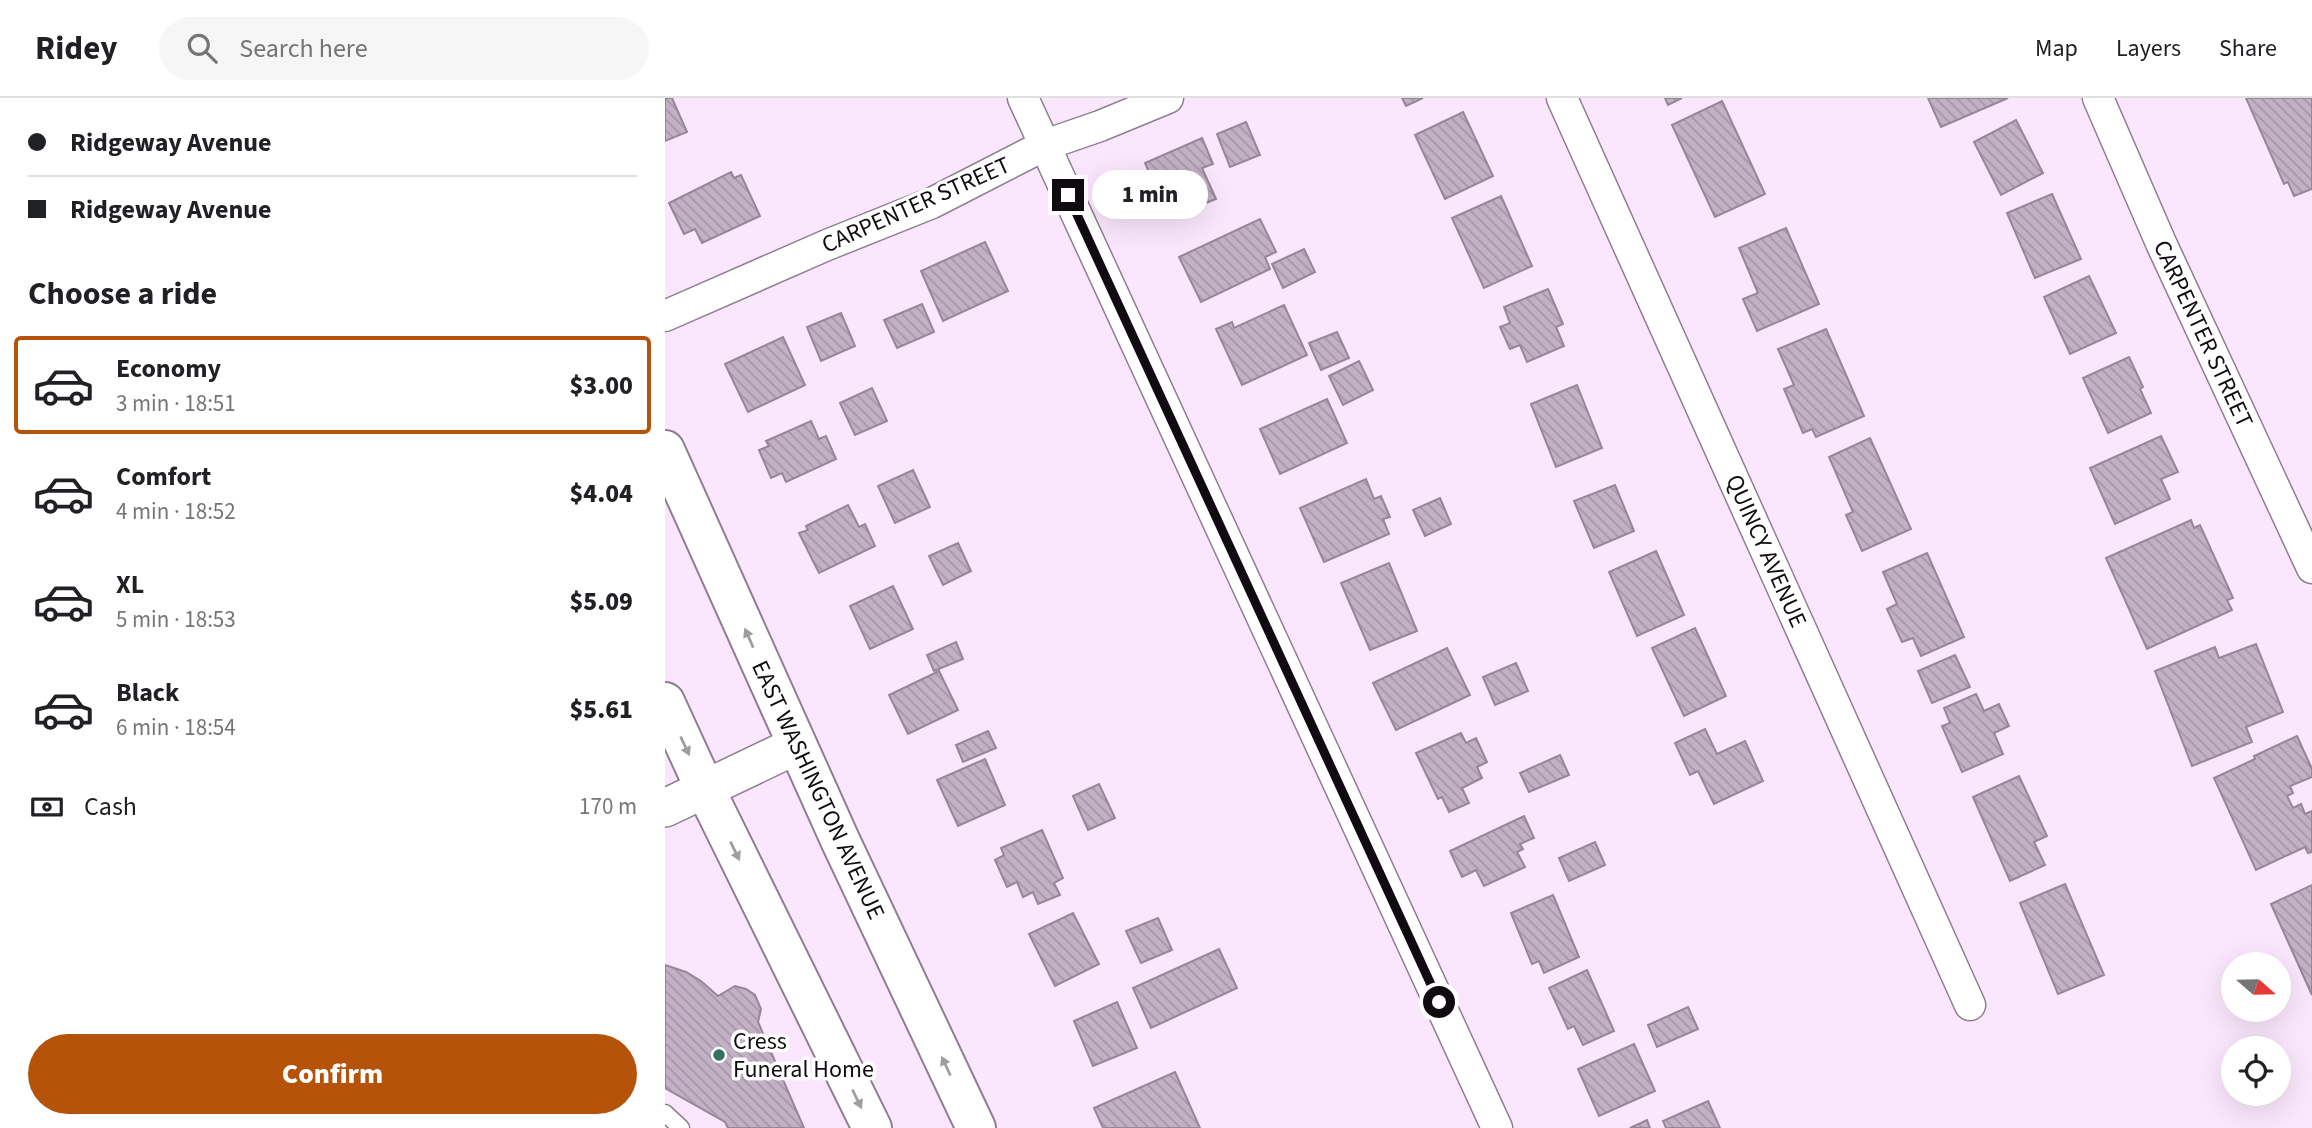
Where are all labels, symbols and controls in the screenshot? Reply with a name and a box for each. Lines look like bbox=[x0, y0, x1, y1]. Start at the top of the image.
search box bbox=[159, 17, 649, 80]
text: Ridey bbox=[35, 25, 117, 72]
icon: search bbox=[183, 29, 221, 67]
text: Search here bbox=[239, 30, 368, 67]
text: Map bbox=[2035, 31, 2078, 66]
text: Layers bbox=[2116, 31, 2181, 66]
text: Share bbox=[2219, 31, 2277, 66]
text: Ridgeway Avenue bbox=[70, 124, 272, 161]
street label: CARPENTER STREET bbox=[816, 148, 1016, 262]
callout: 1 min bbox=[1093, 170, 1208, 220]
text: 1 min bbox=[1122, 178, 1178, 211]
route end bbox=[1052, 179, 1084, 211]
text: Ridgeway Avenue bbox=[70, 191, 272, 228]
street label: CARPENTER STREET bbox=[2144, 235, 2262, 434]
text: Choose a ride bbox=[28, 271, 217, 317]
text: Economy bbox=[116, 350, 221, 387]
icon: car bbox=[32, 354, 95, 417]
text: $3.00 bbox=[569, 367, 633, 404]
text: 3 min · 18:51 bbox=[116, 387, 236, 420]
text: Comfort bbox=[116, 458, 211, 495]
icon: car bbox=[32, 462, 95, 525]
street label: QUINCY AVENUE bbox=[1717, 469, 1815, 633]
text: $4.04 bbox=[569, 475, 633, 512]
text: 4 min · 18:52 bbox=[116, 495, 236, 528]
text: XL bbox=[116, 566, 144, 603]
icon: car bbox=[32, 570, 95, 633]
text: $5.09 bbox=[569, 583, 633, 620]
text: 5 min · 18:53 bbox=[116, 603, 236, 636]
one-way arrow bbox=[743, 628, 755, 648]
street label: EAST WASHINGTON AVENUE bbox=[743, 655, 893, 925]
text: Black bbox=[116, 674, 179, 711]
icon: car bbox=[32, 678, 95, 741]
text: $5.61 bbox=[569, 691, 633, 728]
text: 6 min · 18:54 bbox=[116, 711, 236, 744]
one-way arrow bbox=[679, 736, 691, 756]
icon: cash bbox=[28, 788, 66, 826]
text: Cash bbox=[84, 788, 137, 825]
text: 170 m bbox=[579, 790, 637, 823]
one-way arrow bbox=[730, 841, 741, 861]
north arrow bbox=[2221, 952, 2291, 1022]
map controls bbox=[2221, 952, 2291, 1106]
route start bbox=[1423, 986, 1455, 1018]
place label: Cress Funeral Home bbox=[733, 1024, 874, 1087]
button: Confirm bbox=[28, 1034, 637, 1114]
button: locate bbox=[2221, 1036, 2291, 1106]
marker: Cress Funeral Home bbox=[711, 1047, 727, 1063]
one-way arrow bbox=[941, 1056, 952, 1076]
one-way arrow bbox=[852, 1089, 863, 1109]

